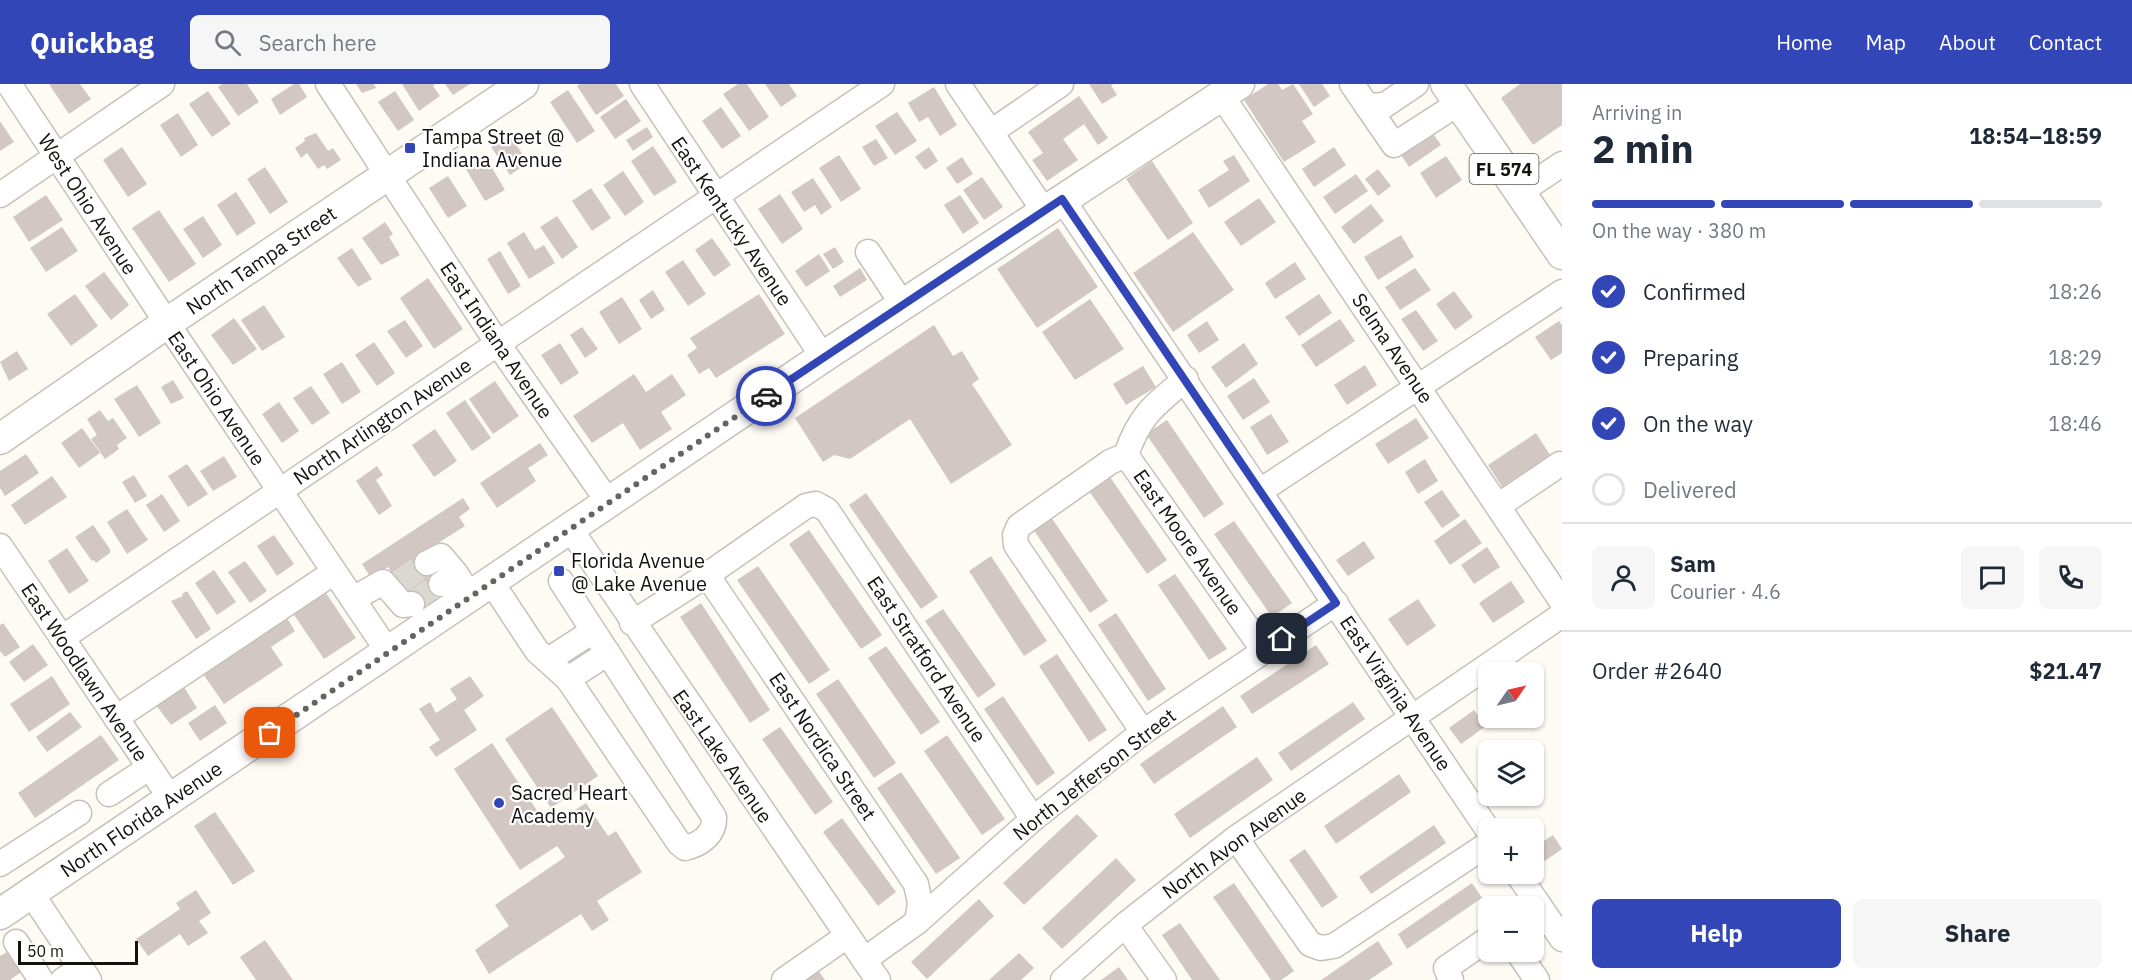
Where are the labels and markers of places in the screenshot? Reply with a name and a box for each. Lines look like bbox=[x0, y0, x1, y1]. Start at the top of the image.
place label: Tampa Street @ Indiana Avenue bbox=[422, 123, 565, 173]
marker: Tampa Street @ Indiana Avenue bbox=[403, 141, 417, 155]
place label: Florida Avenue @ Lake Avenue bbox=[571, 547, 707, 597]
marker: Florida Avenue @ Lake Avenue bbox=[552, 564, 566, 578]
pin bbox=[1256, 613, 1307, 664]
pin bbox=[244, 707, 295, 758]
place label: Sacred Heart Academy bbox=[511, 779, 628, 829]
marker: Sacred Heart Academy bbox=[492, 796, 506, 810]

